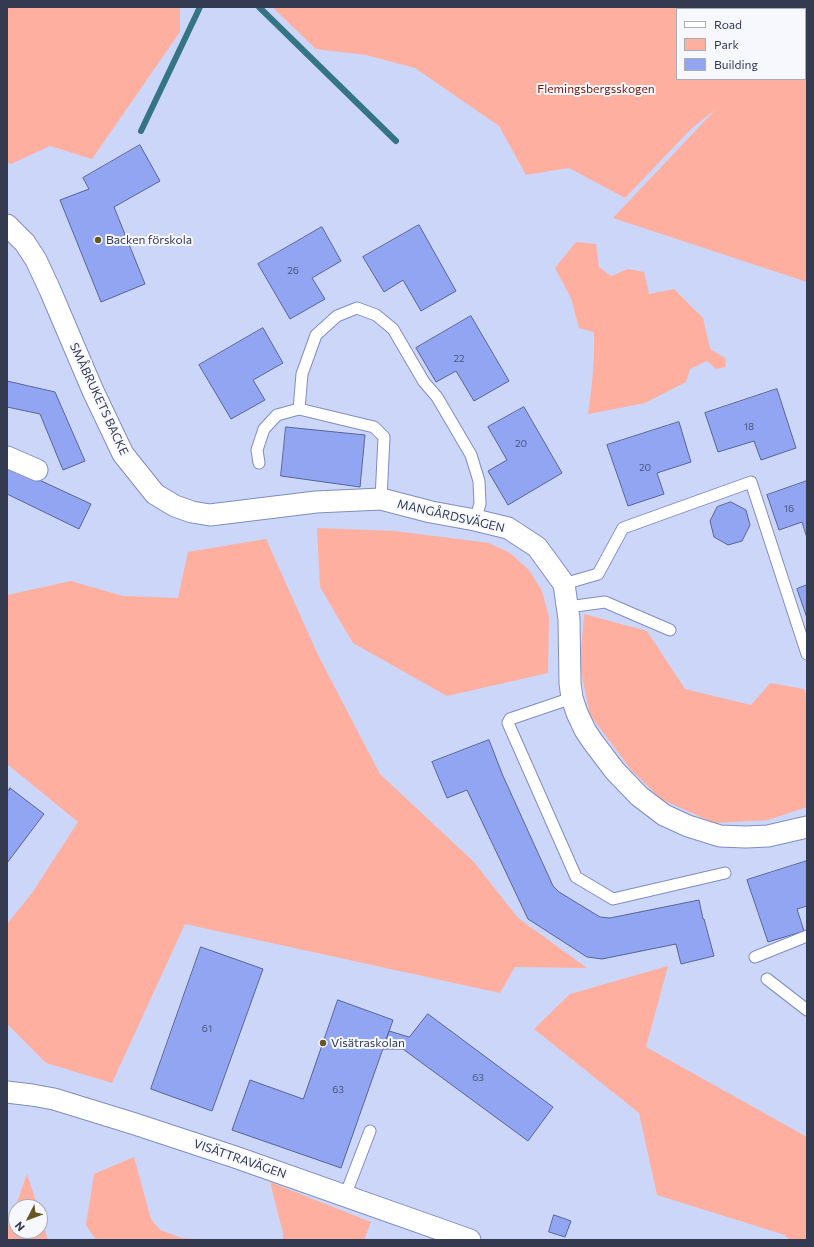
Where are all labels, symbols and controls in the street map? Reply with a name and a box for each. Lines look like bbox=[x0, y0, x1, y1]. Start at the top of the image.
legend bbox=[676, 8, 806, 80]
text: Road bbox=[714, 17, 742, 31]
text: Park bbox=[714, 37, 739, 51]
text: Building bbox=[714, 57, 758, 71]
park label: Flemingsbergsskogen bbox=[537, 82, 655, 96]
place label: Backen förskola bbox=[106, 233, 192, 247]
marker: Backen förskola bbox=[93, 235, 103, 245]
house number: 26 bbox=[287, 265, 299, 277]
street label: SMÅBRUKETS BACKE bbox=[67, 341, 131, 457]
house number: 22 bbox=[453, 353, 465, 365]
house number: 18 bbox=[744, 421, 754, 433]
house number: 20 bbox=[515, 438, 527, 450]
house number: 20 bbox=[639, 462, 651, 474]
street label: MANGÅRDSVÄGEN bbox=[396, 497, 506, 535]
house number: 16 bbox=[784, 503, 794, 515]
house number: 61 bbox=[202, 1023, 212, 1035]
place label: Visätraskolan bbox=[331, 1036, 405, 1050]
marker: Visätraskolan bbox=[318, 1038, 328, 1048]
house number: 63 bbox=[472, 1072, 484, 1084]
house number: 63 bbox=[332, 1084, 344, 1096]
street label: VISÄTTRAVÄGEN bbox=[192, 1136, 288, 1182]
north arrow bbox=[8, 1199, 48, 1239]
text: N bbox=[12, 1219, 27, 1234]

